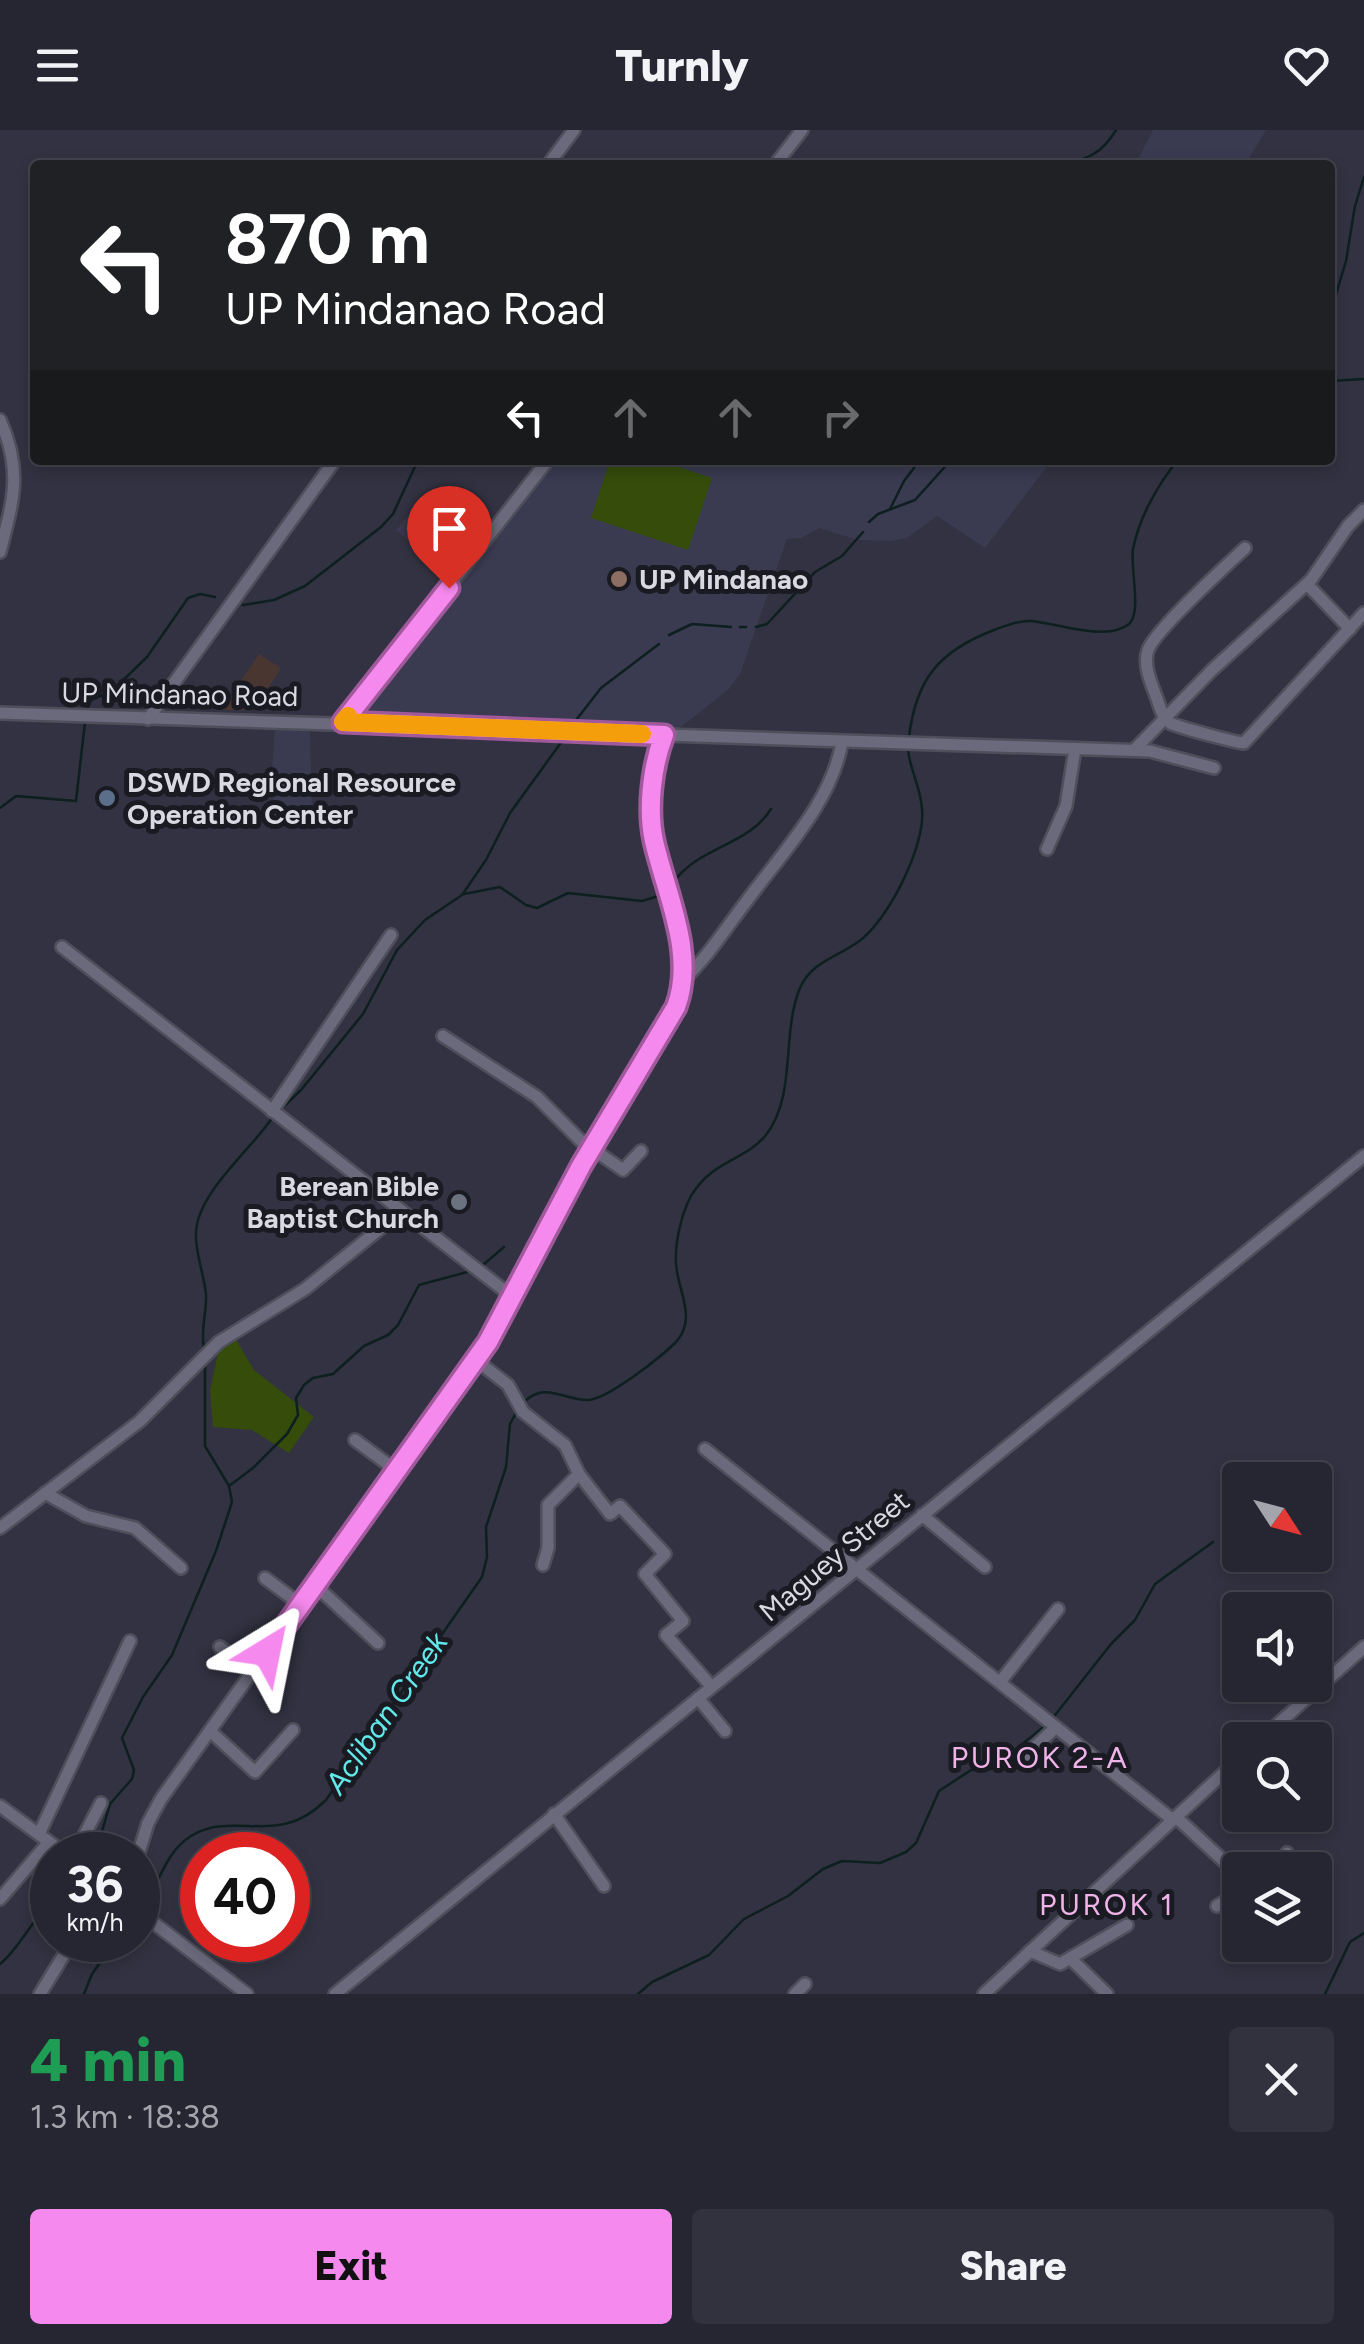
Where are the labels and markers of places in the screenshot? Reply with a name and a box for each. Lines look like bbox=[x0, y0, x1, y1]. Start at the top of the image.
pin bbox=[407, 486, 492, 589]
place label: UP Mindanao bbox=[639, 562, 808, 596]
marker: UP Mindanao bbox=[608, 568, 630, 590]
place label: DSWD Regional Resource Operation Center bbox=[127, 765, 456, 831]
marker: DSWD Regional Resource Operation Center bbox=[96, 787, 118, 809]
place label: Berean Bible Baptist Church bbox=[247, 1169, 439, 1235]
marker: Berean Bible Baptist Church bbox=[448, 1191, 470, 1213]

